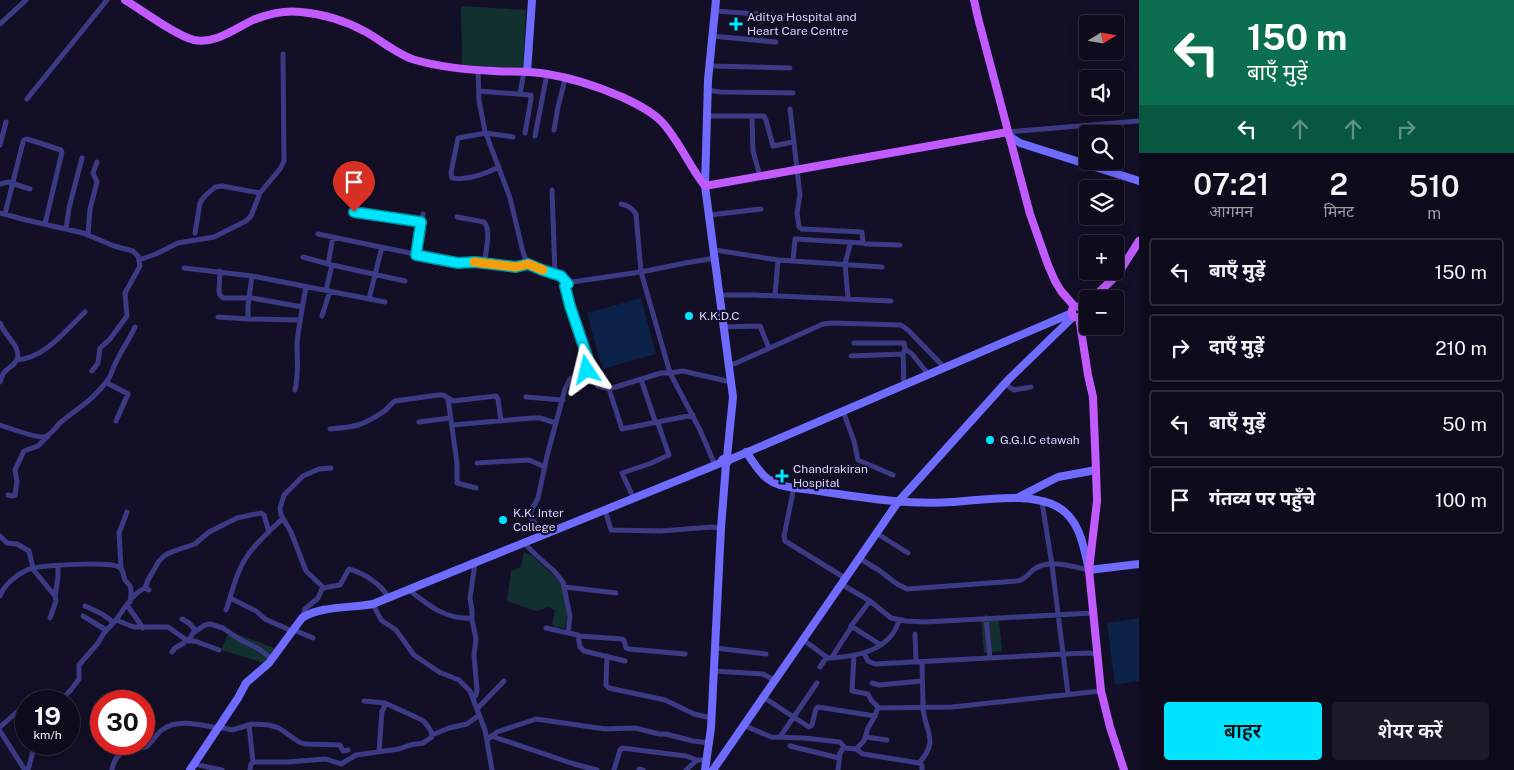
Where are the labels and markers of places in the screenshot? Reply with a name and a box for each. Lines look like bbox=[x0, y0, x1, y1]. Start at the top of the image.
place label: Aditya Hospital and Heart Care Centre bbox=[747, 10, 857, 38]
marker: Aditya Hospital and Heart Care Centre bbox=[729, 17, 743, 31]
pin bbox=[333, 161, 375, 212]
place label: K.K.D.C bbox=[699, 309, 740, 323]
marker: K.K.D.C bbox=[683, 310, 695, 322]
place label: G.G.I.C etawah bbox=[1000, 433, 1080, 447]
marker: G.G.I.C etawah bbox=[984, 434, 996, 446]
place label: Chandrakiran Hospital bbox=[793, 462, 868, 490]
marker: Chandrakiran Hospital bbox=[775, 469, 789, 483]
place label: K.K. Inter College bbox=[513, 506, 564, 534]
marker: K.K. Inter College bbox=[497, 514, 509, 526]

